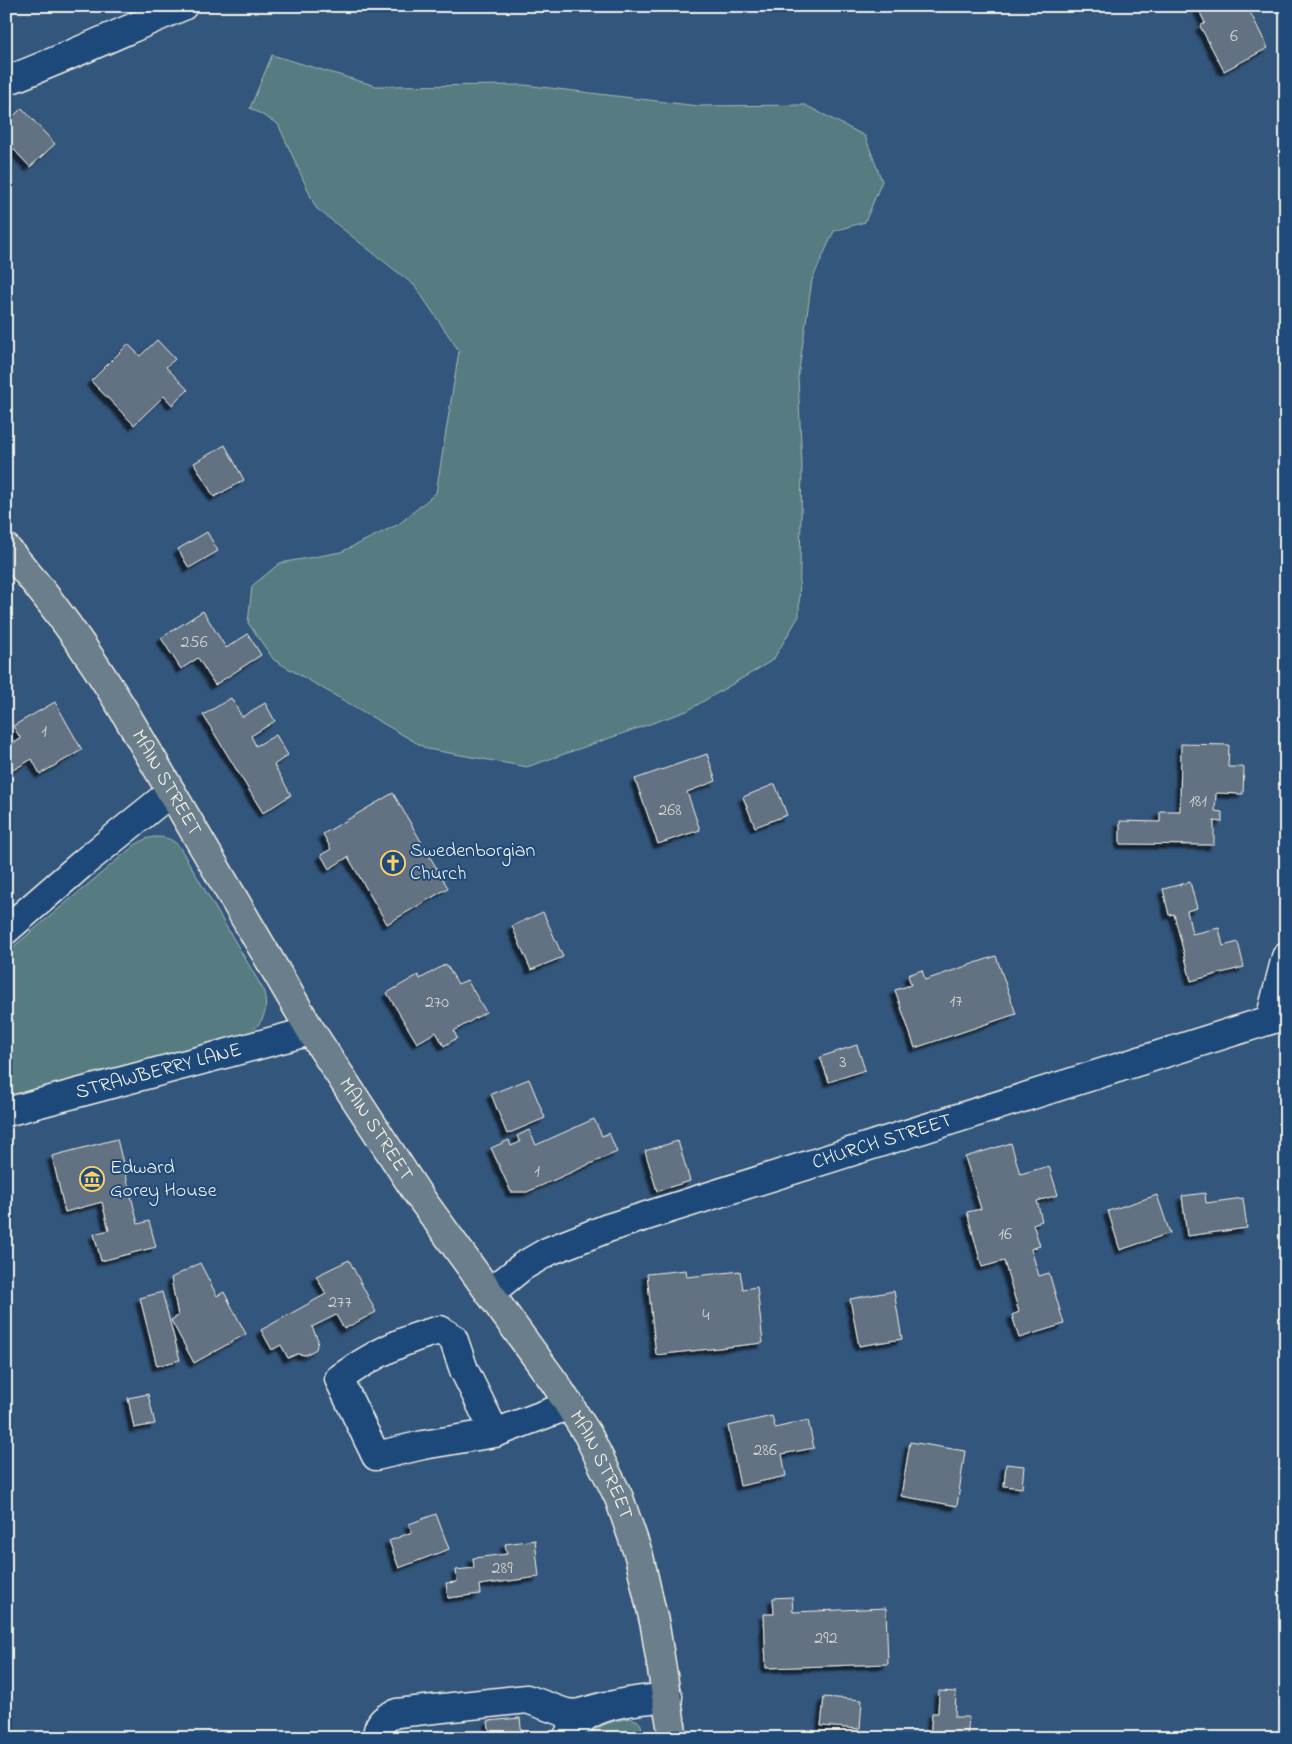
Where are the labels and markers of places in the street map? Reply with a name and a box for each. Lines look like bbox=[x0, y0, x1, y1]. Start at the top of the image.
place label: Swedenborgian Church bbox=[410, 837, 536, 889]
church icon: Swedenborgian Church bbox=[380, 850, 406, 876]
place label: Edward Gorey House bbox=[110, 1154, 217, 1206]
museum icon: Edward Gorey House bbox=[79, 1166, 105, 1192]

